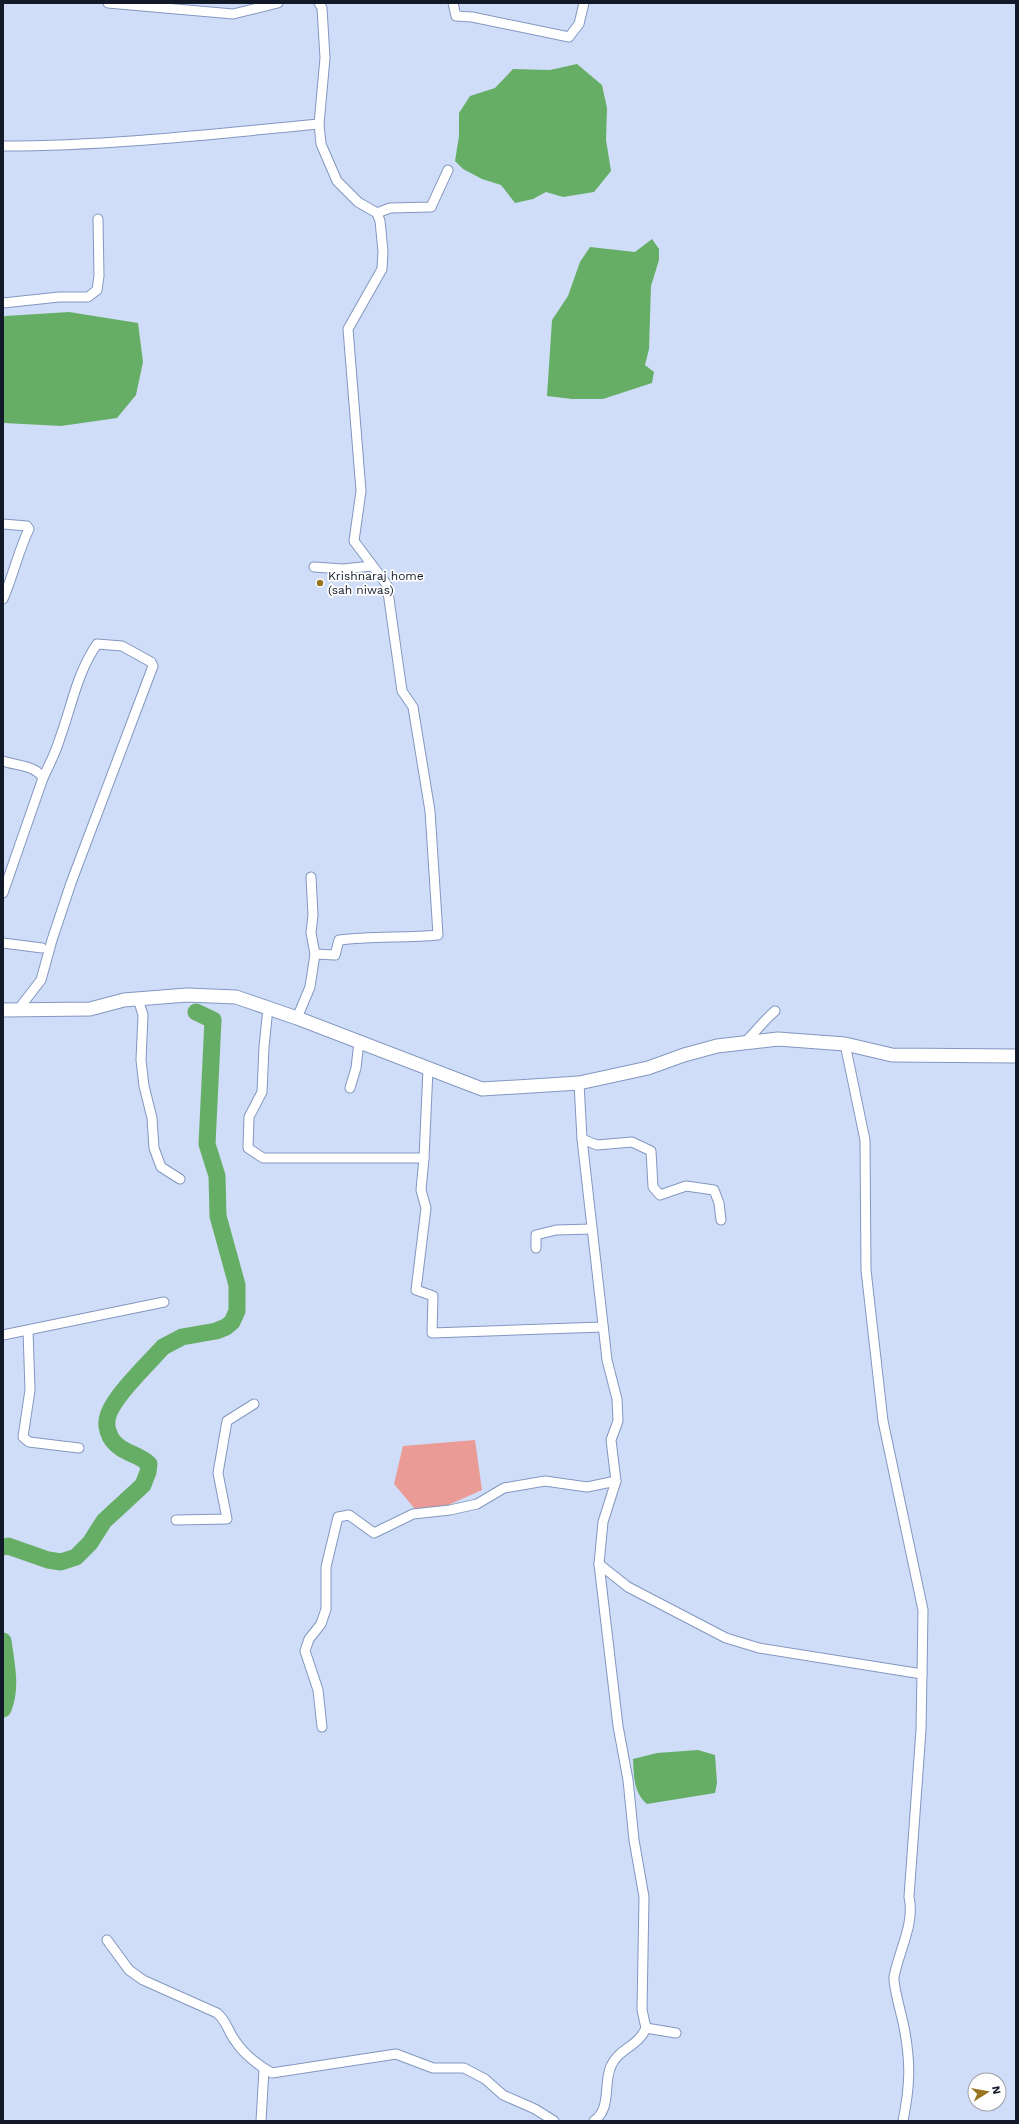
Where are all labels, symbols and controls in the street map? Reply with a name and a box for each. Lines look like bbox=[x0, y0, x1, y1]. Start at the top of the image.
place label: Krishnaraj home (sah niwas) bbox=[328, 569, 424, 597]
marker: Krishnaraj home (sah niwas) bbox=[315, 578, 325, 588]
north arrow bbox=[967, 2072, 1007, 2112]
text: N bbox=[989, 2085, 1003, 2095]

